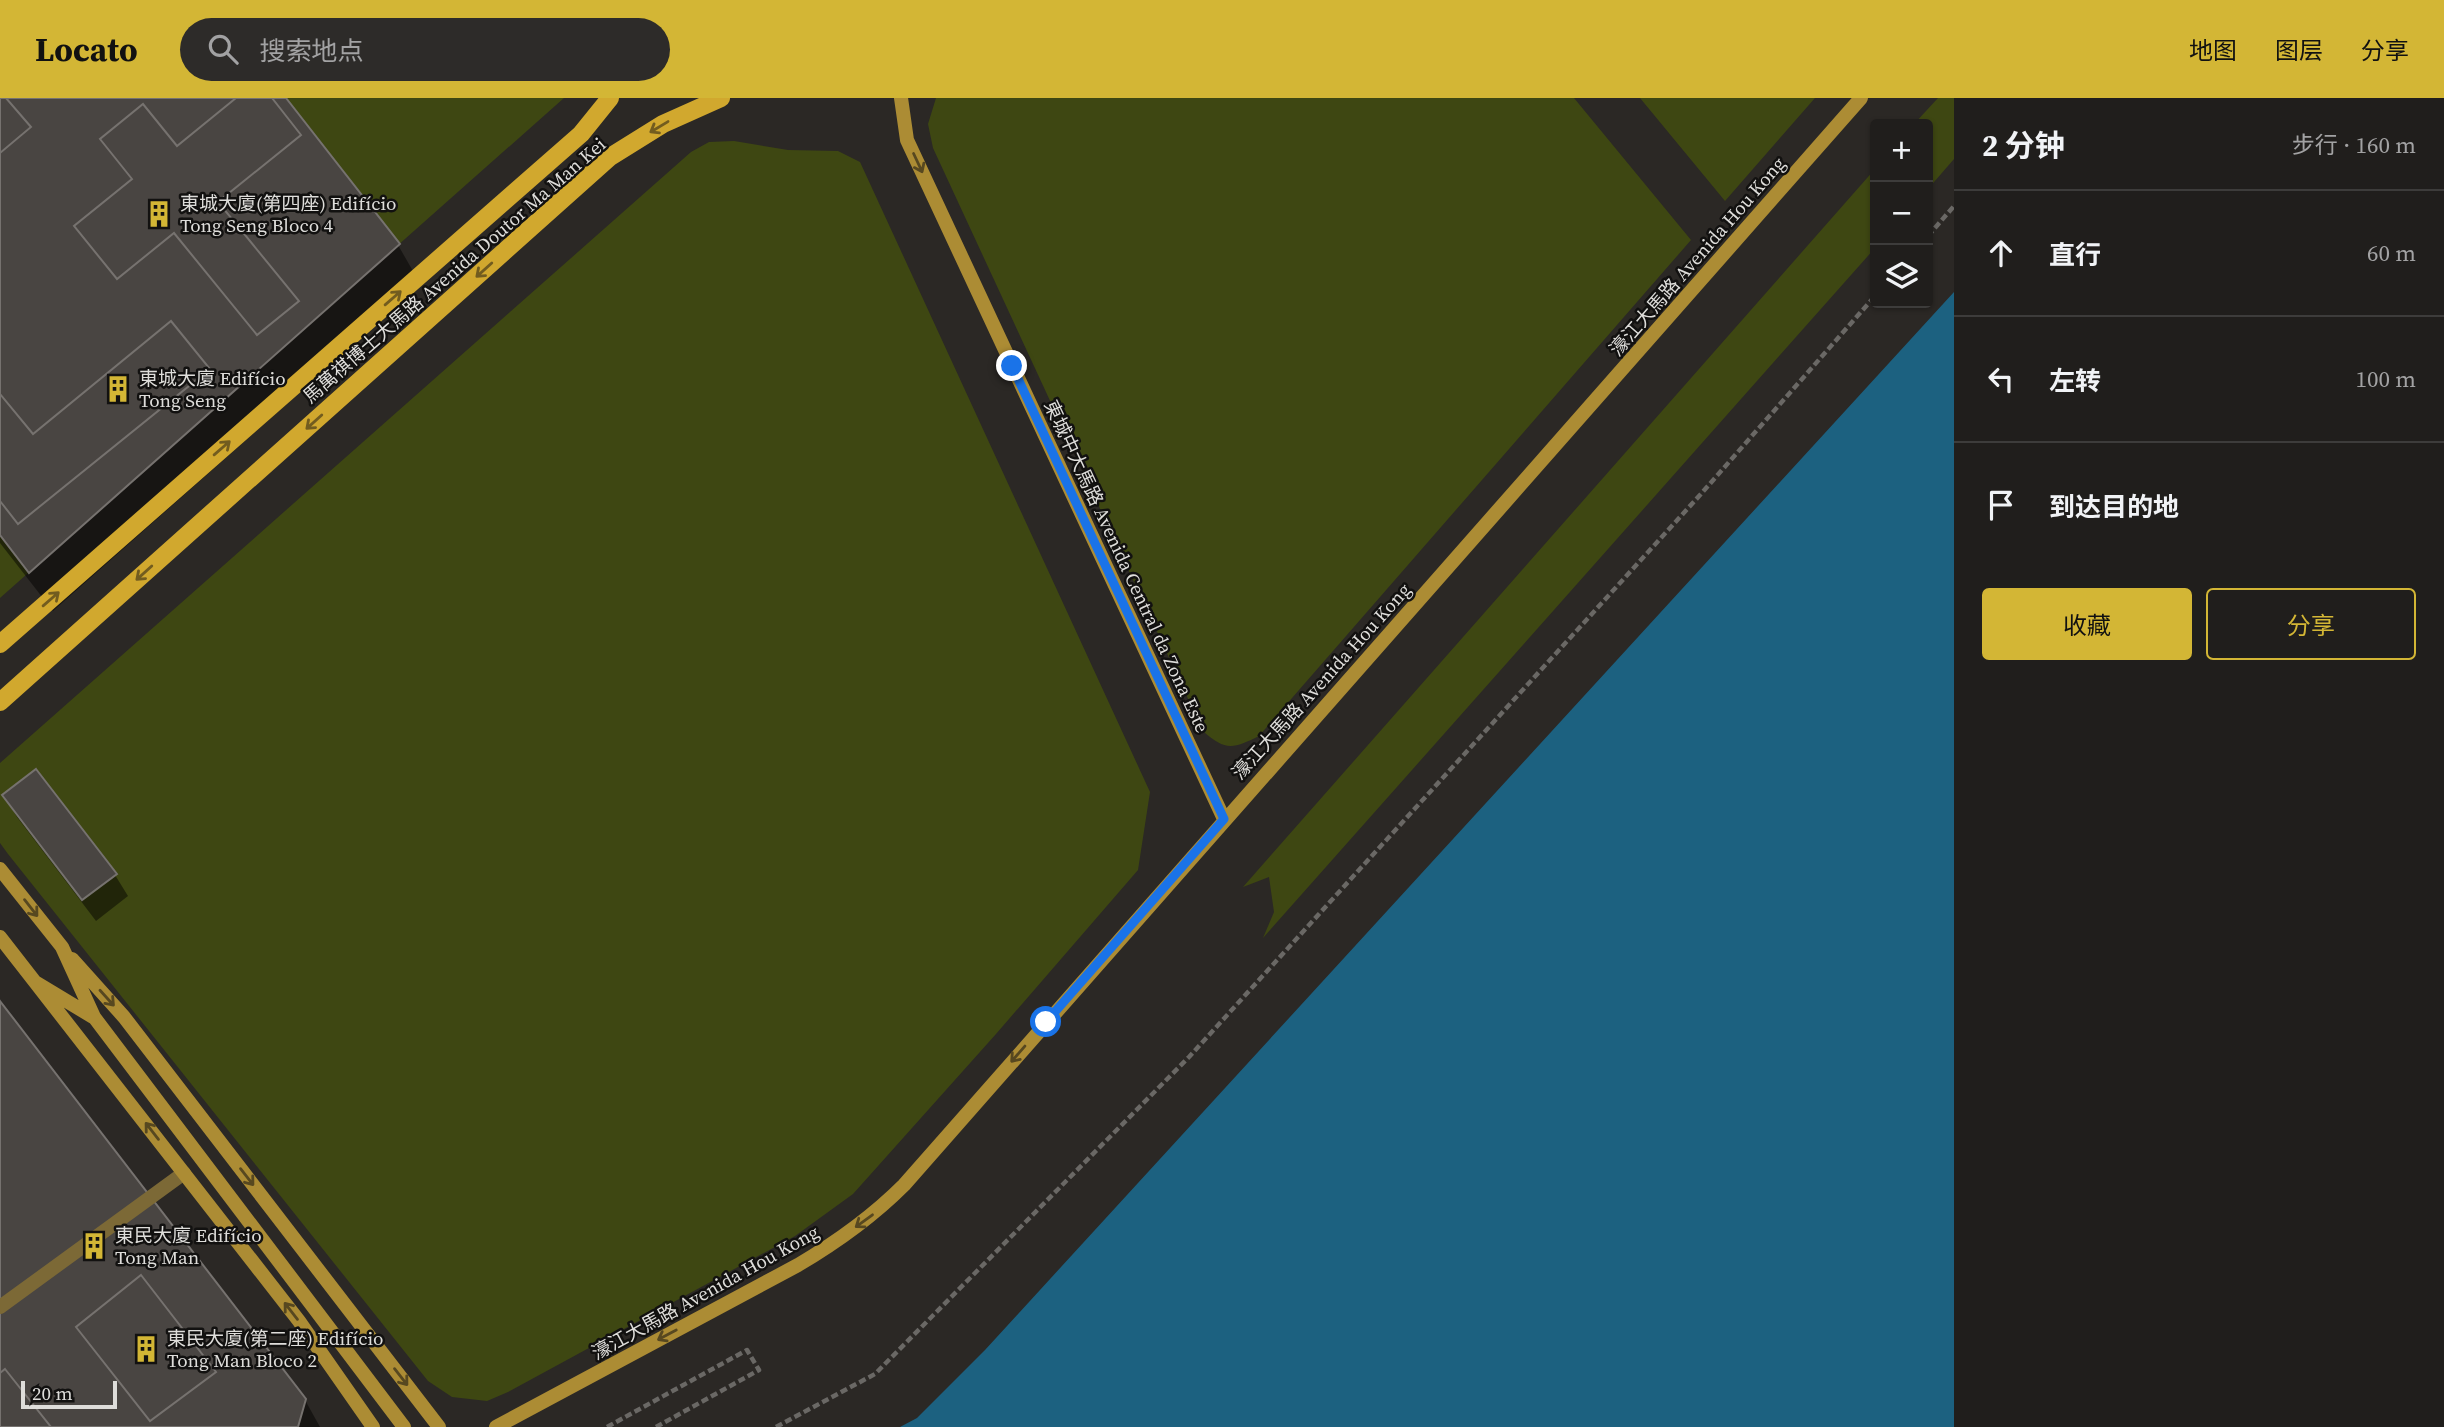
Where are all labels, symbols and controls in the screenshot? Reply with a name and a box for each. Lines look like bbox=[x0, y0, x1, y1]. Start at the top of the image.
search box bbox=[180, 18, 670, 81]
text: Locato bbox=[35, 27, 138, 72]
icon: search bbox=[204, 30, 242, 68]
text: 搜索地点 bbox=[260, 33, 364, 69]
text: 地图 bbox=[2189, 34, 2237, 67]
text: 图层 bbox=[2275, 34, 2323, 67]
text: 分享 bbox=[2361, 34, 2409, 67]
map controls bbox=[1870, 119, 1933, 308]
button: + bbox=[1870, 119, 1933, 182]
one-way arrow bbox=[650, 120, 670, 134]
text: 2 分钟 bbox=[1982, 125, 2065, 166]
text: 步行 · 160 m bbox=[2292, 129, 2416, 161]
street label: 馬萬祺博士大馬路 Avenida Doutor Ma Man Kei bbox=[297, 131, 611, 409]
street label: 濠江大馬路 Avenida Hou Kong bbox=[1603, 151, 1791, 361]
one-way arrow bbox=[912, 152, 925, 173]
button: − bbox=[1870, 182, 1933, 245]
place label: 東城大廈(第四座) Edifício Tong Seng Bloco 4 bbox=[180, 190, 397, 238]
building icon: 東城大廈(第四座) Edifício Tong Seng Bloco 4 bbox=[144, 199, 174, 229]
icon: ahead bbox=[1982, 234, 2020, 272]
text: 直行 bbox=[2049, 237, 2101, 273]
text: 60 m bbox=[2367, 237, 2416, 269]
button: layers bbox=[1870, 245, 1933, 308]
one-way arrow bbox=[475, 262, 493, 278]
one-way arrow bbox=[384, 290, 402, 306]
route end bbox=[996, 350, 1027, 381]
icon: left bbox=[1982, 360, 2020, 398]
text: 左转 bbox=[2049, 363, 2101, 399]
text: 100 m bbox=[2355, 363, 2416, 395]
place label: 東城大廈 Edifício Tong Seng bbox=[139, 365, 286, 413]
building icon: 東城大廈 Edifício Tong Seng bbox=[103, 374, 133, 404]
street label: 東城中大馬路 Avenida Central da Zona Este bbox=[1038, 395, 1216, 737]
one-way arrow bbox=[305, 414, 323, 430]
one-way arrow bbox=[213, 440, 230, 457]
icon: arrive bbox=[1982, 486, 2020, 524]
text: 到达目的地 bbox=[2049, 489, 2179, 525]
one-way arrow bbox=[135, 565, 153, 581]
street label: 濠江大馬路 Avenida Hou Kong bbox=[1226, 577, 1416, 785]
button: 收藏 bbox=[1982, 588, 2192, 660]
button: 分享 bbox=[2206, 588, 2416, 660]
one-way arrow bbox=[42, 590, 59, 607]
one-way arrow bbox=[23, 898, 38, 917]
one-way arrow bbox=[99, 989, 115, 1007]
route start bbox=[1030, 1006, 1061, 1037]
one-way arrow bbox=[1010, 1045, 1026, 1063]
one-way arrow bbox=[144, 1123, 159, 1141]
one-way arrow bbox=[240, 1168, 255, 1186]
one-way arrow bbox=[855, 1214, 874, 1228]
street label: 濠江大馬路 Avenida Hou Kong bbox=[587, 1218, 823, 1365]
place label: 東民大廈 Edifício Tong Man bbox=[115, 1222, 262, 1270]
building icon: 東民大廈 Edifício Tong Man bbox=[79, 1231, 109, 1261]
one-way arrow bbox=[284, 1302, 299, 1321]
place label: 東民大廈(第二座) Edifício Tong Man Bloco 2 bbox=[167, 1325, 384, 1373]
one-way arrow bbox=[657, 1329, 678, 1343]
building icon: 東民大廈(第二座) Edifício Tong Man Bloco 2 bbox=[131, 1334, 161, 1364]
one-way arrow bbox=[393, 1368, 408, 1386]
scale bar bbox=[21, 1378, 117, 1410]
text: 20 m bbox=[32, 1380, 73, 1406]

